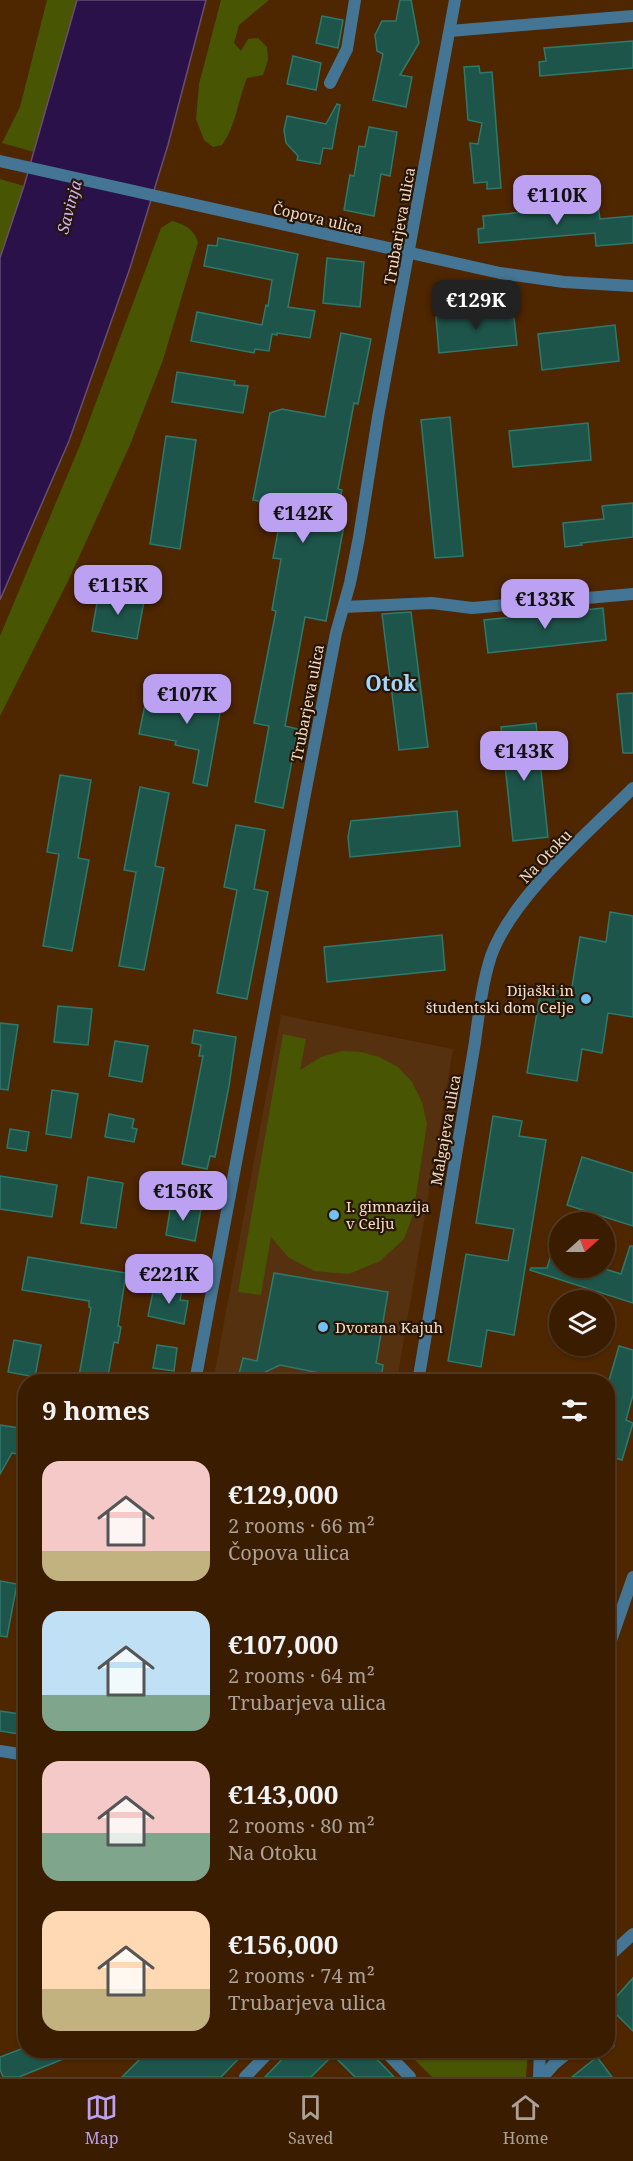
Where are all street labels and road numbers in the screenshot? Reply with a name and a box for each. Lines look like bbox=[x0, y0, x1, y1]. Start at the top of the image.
street label: Trubarjeva ulica bbox=[379, 166, 419, 286]
street label: Čopova ulica bbox=[271, 198, 365, 238]
street label: Trubarjeva ulica bbox=[286, 643, 328, 763]
street label: Na Otoku bbox=[514, 825, 576, 887]
street label: Malgajeva ulica bbox=[425, 1073, 465, 1187]

